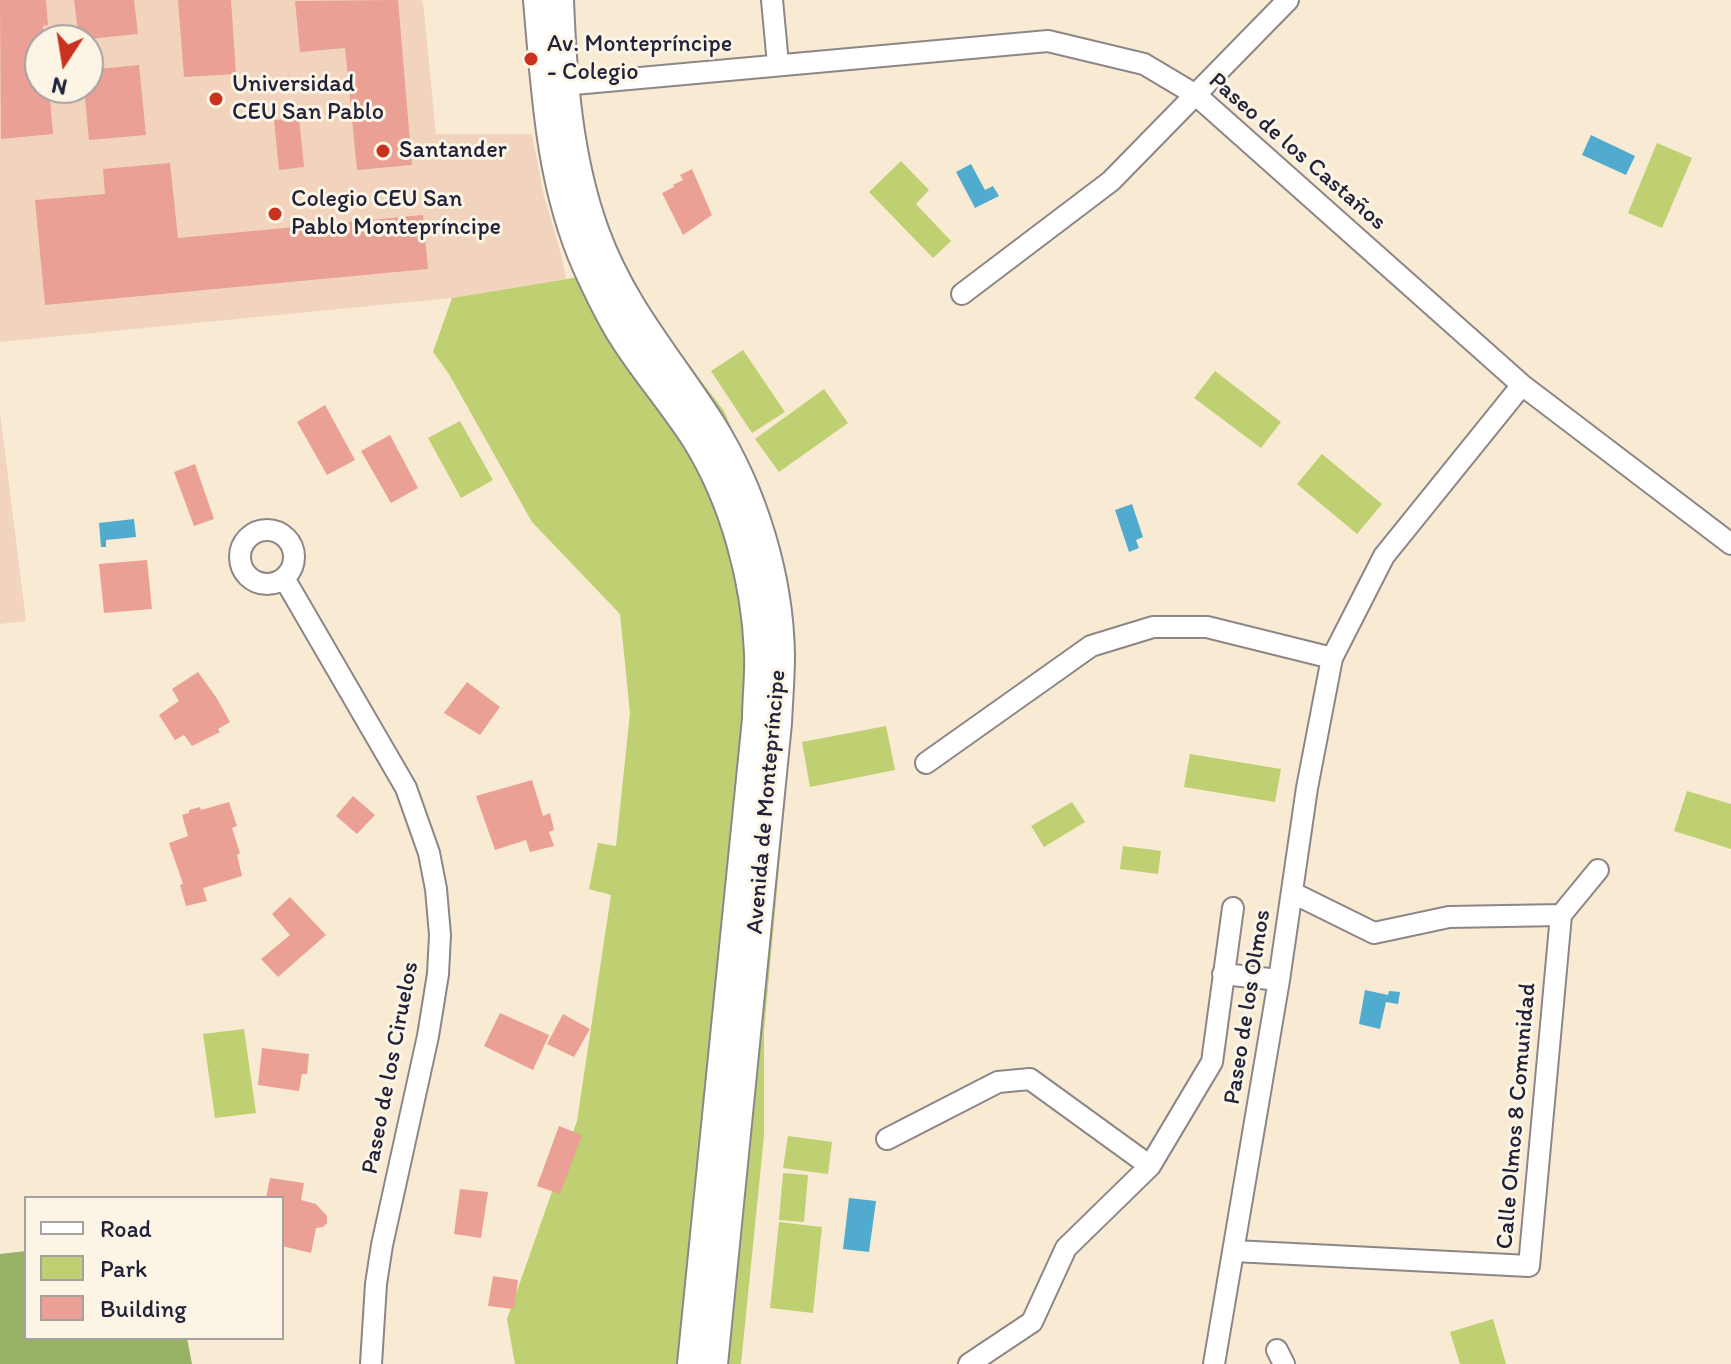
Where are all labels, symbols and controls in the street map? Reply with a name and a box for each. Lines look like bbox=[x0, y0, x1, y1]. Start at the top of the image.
north arrow bbox=[24, 24, 104, 104]
place label: Av. Montepríncipe - Colegio bbox=[547, 31, 732, 87]
marker: Av. Montepríncipe - Colegio bbox=[522, 50, 540, 68]
street label: Paseo de los Castaños bbox=[1202, 67, 1392, 237]
text: N bbox=[49, 71, 69, 101]
place label: Universidad CEU San Pablo bbox=[232, 71, 384, 127]
marker: Universidad CEU San Pablo bbox=[207, 90, 225, 108]
place label: Santander bbox=[399, 137, 507, 165]
marker: Santander bbox=[374, 142, 392, 160]
place label: Colegio CEU San Pablo Montepríncipe bbox=[291, 186, 501, 242]
marker: Colegio CEU San Pablo Montepríncipe bbox=[266, 205, 284, 223]
street label: Avenida de Montepríncipe bbox=[741, 669, 793, 935]
street label: Paseo de los Olmos bbox=[1218, 908, 1278, 1106]
street label: Paseo de los Ciruelos bbox=[356, 959, 426, 1177]
street label: Calle Olmos 8 Comunidad bbox=[1491, 981, 1543, 1251]
legend bbox=[24, 1196, 284, 1340]
text: Road bbox=[100, 1214, 152, 1243]
text: Park bbox=[100, 1254, 147, 1283]
text: Building bbox=[100, 1294, 187, 1323]

